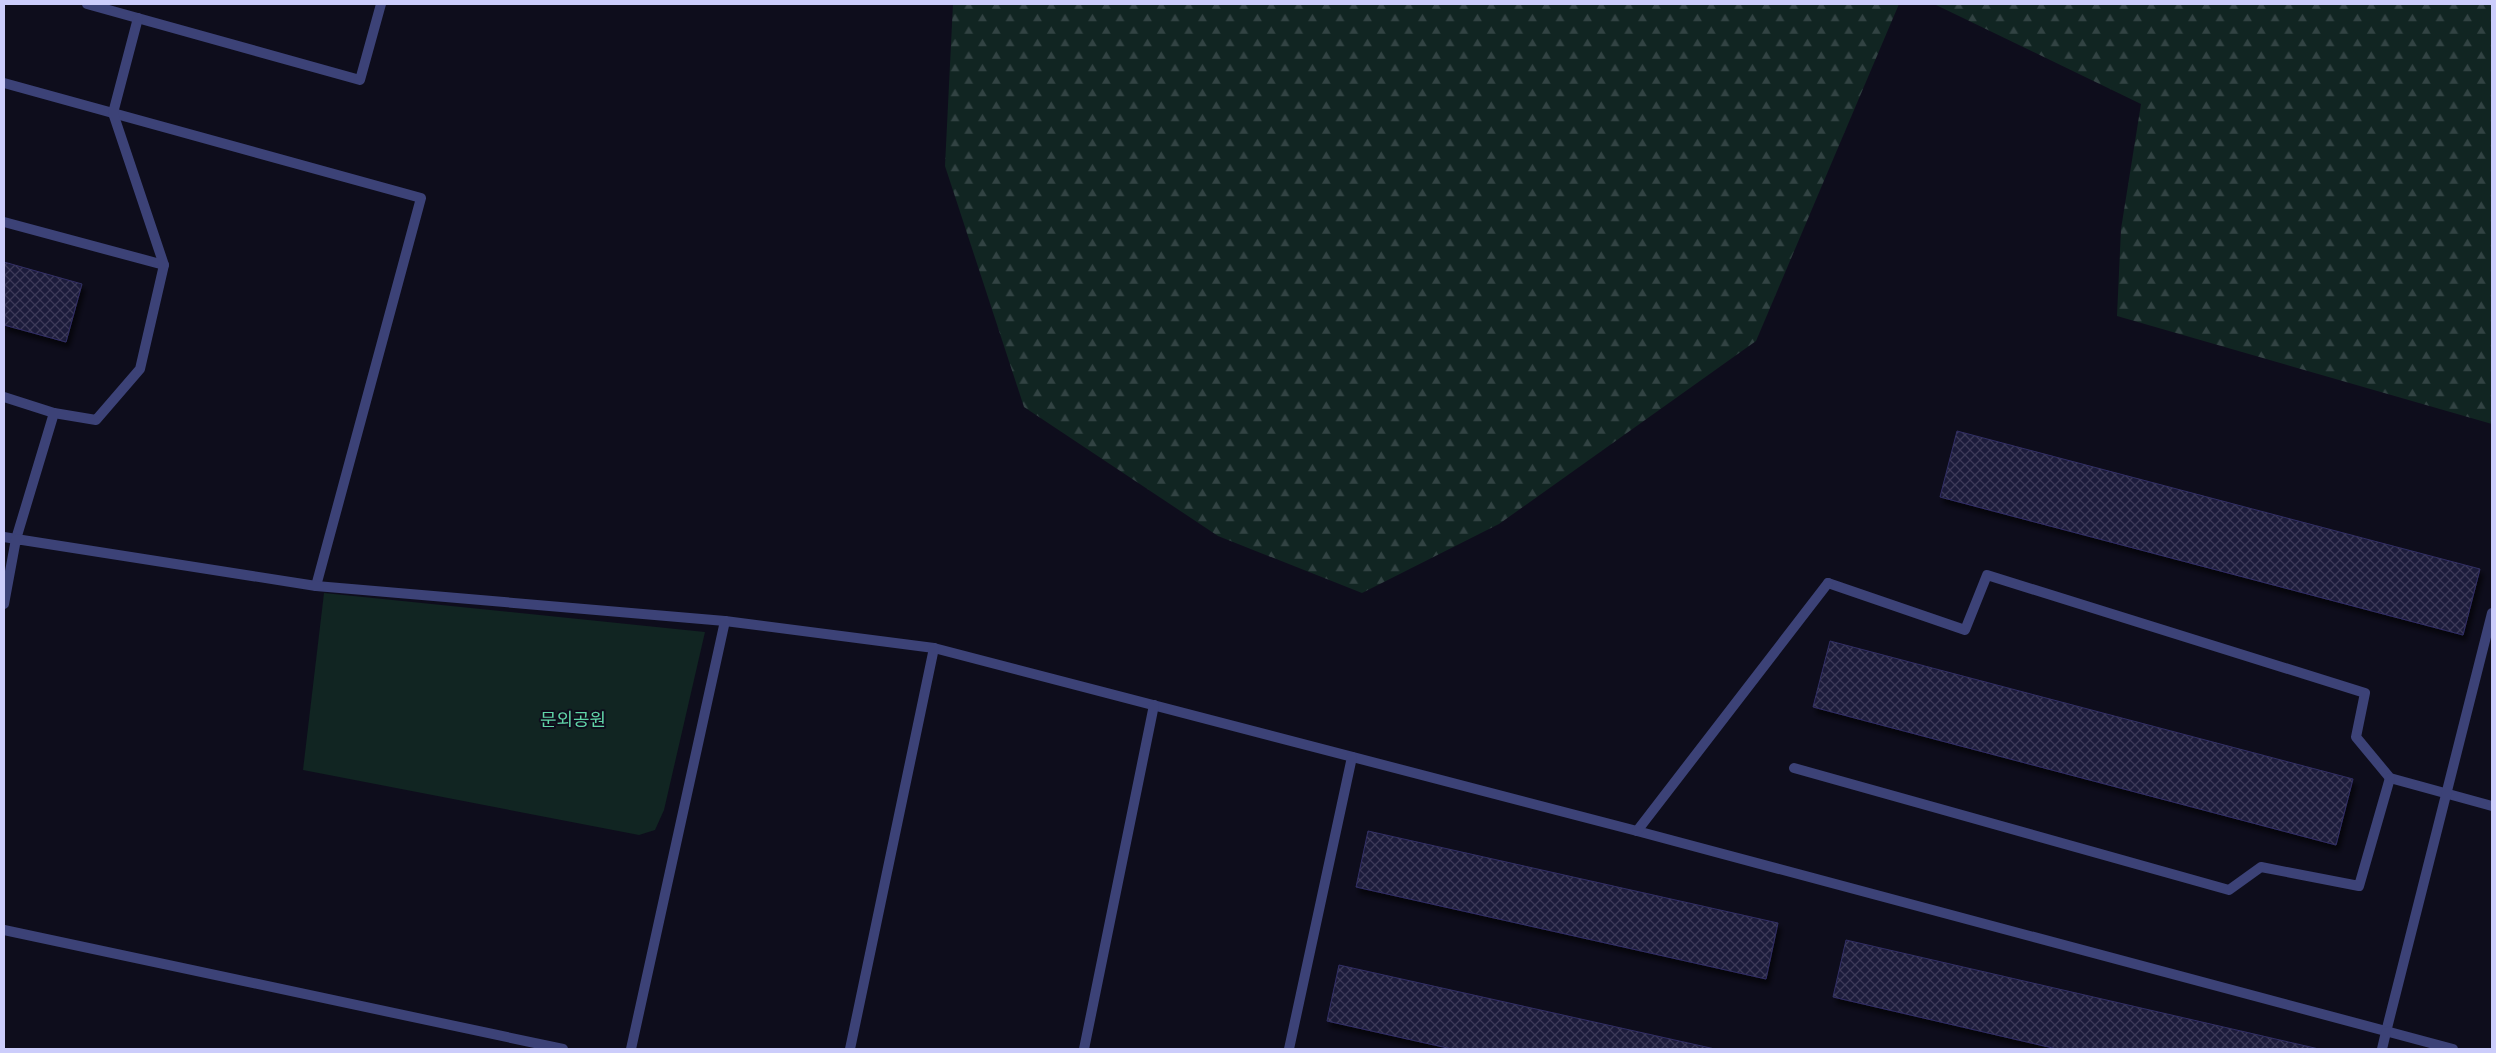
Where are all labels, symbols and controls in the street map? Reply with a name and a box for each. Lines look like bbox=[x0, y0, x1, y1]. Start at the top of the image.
park label: 문외공원 bbox=[540, 709, 606, 730]

